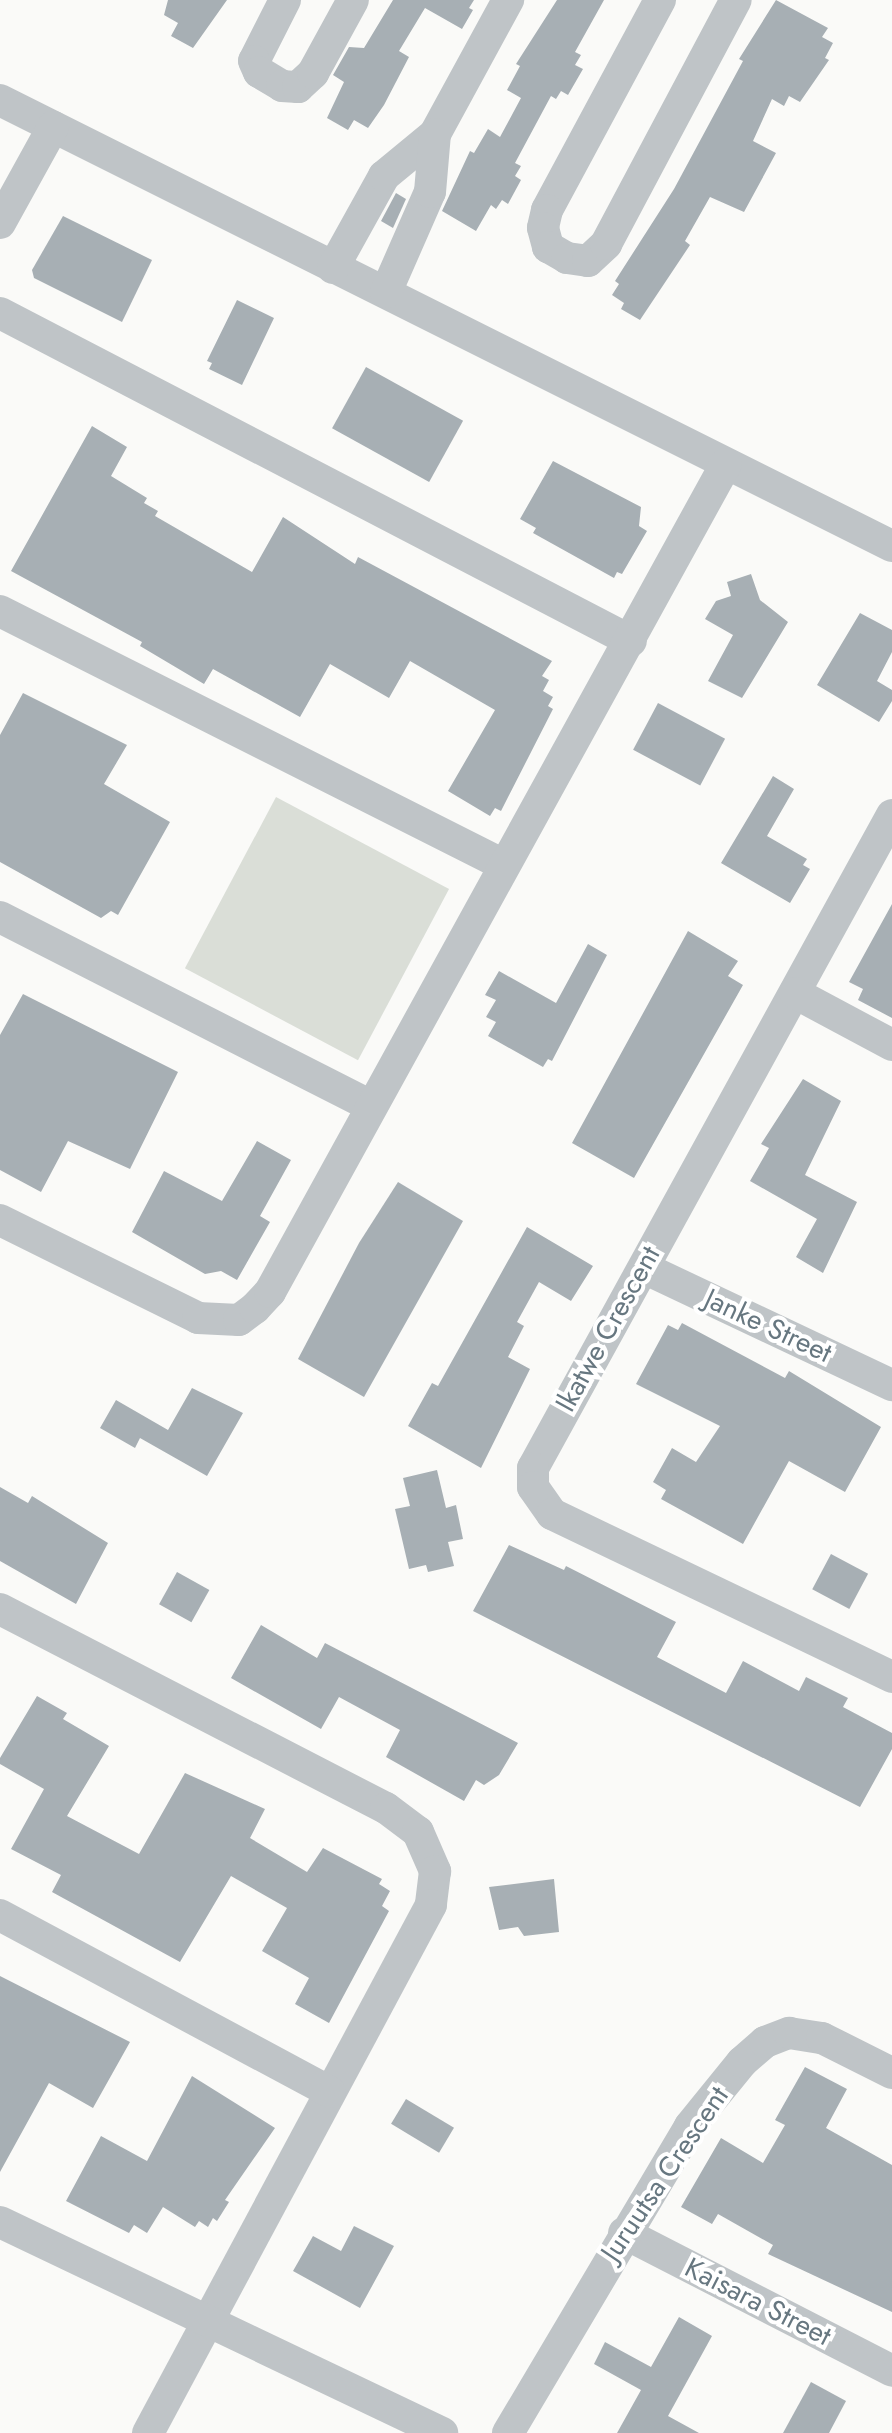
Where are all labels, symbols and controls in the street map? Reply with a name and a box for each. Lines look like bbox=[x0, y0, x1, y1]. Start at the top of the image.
street label: Ikatwe Crescent bbox=[549, 1240, 667, 1418]
street label: Janke Street bbox=[699, 1282, 837, 1370]
street label: Juruutsa Crescent bbox=[594, 2080, 736, 2268]
street label: Kaisara Street bbox=[679, 2251, 837, 2353]

